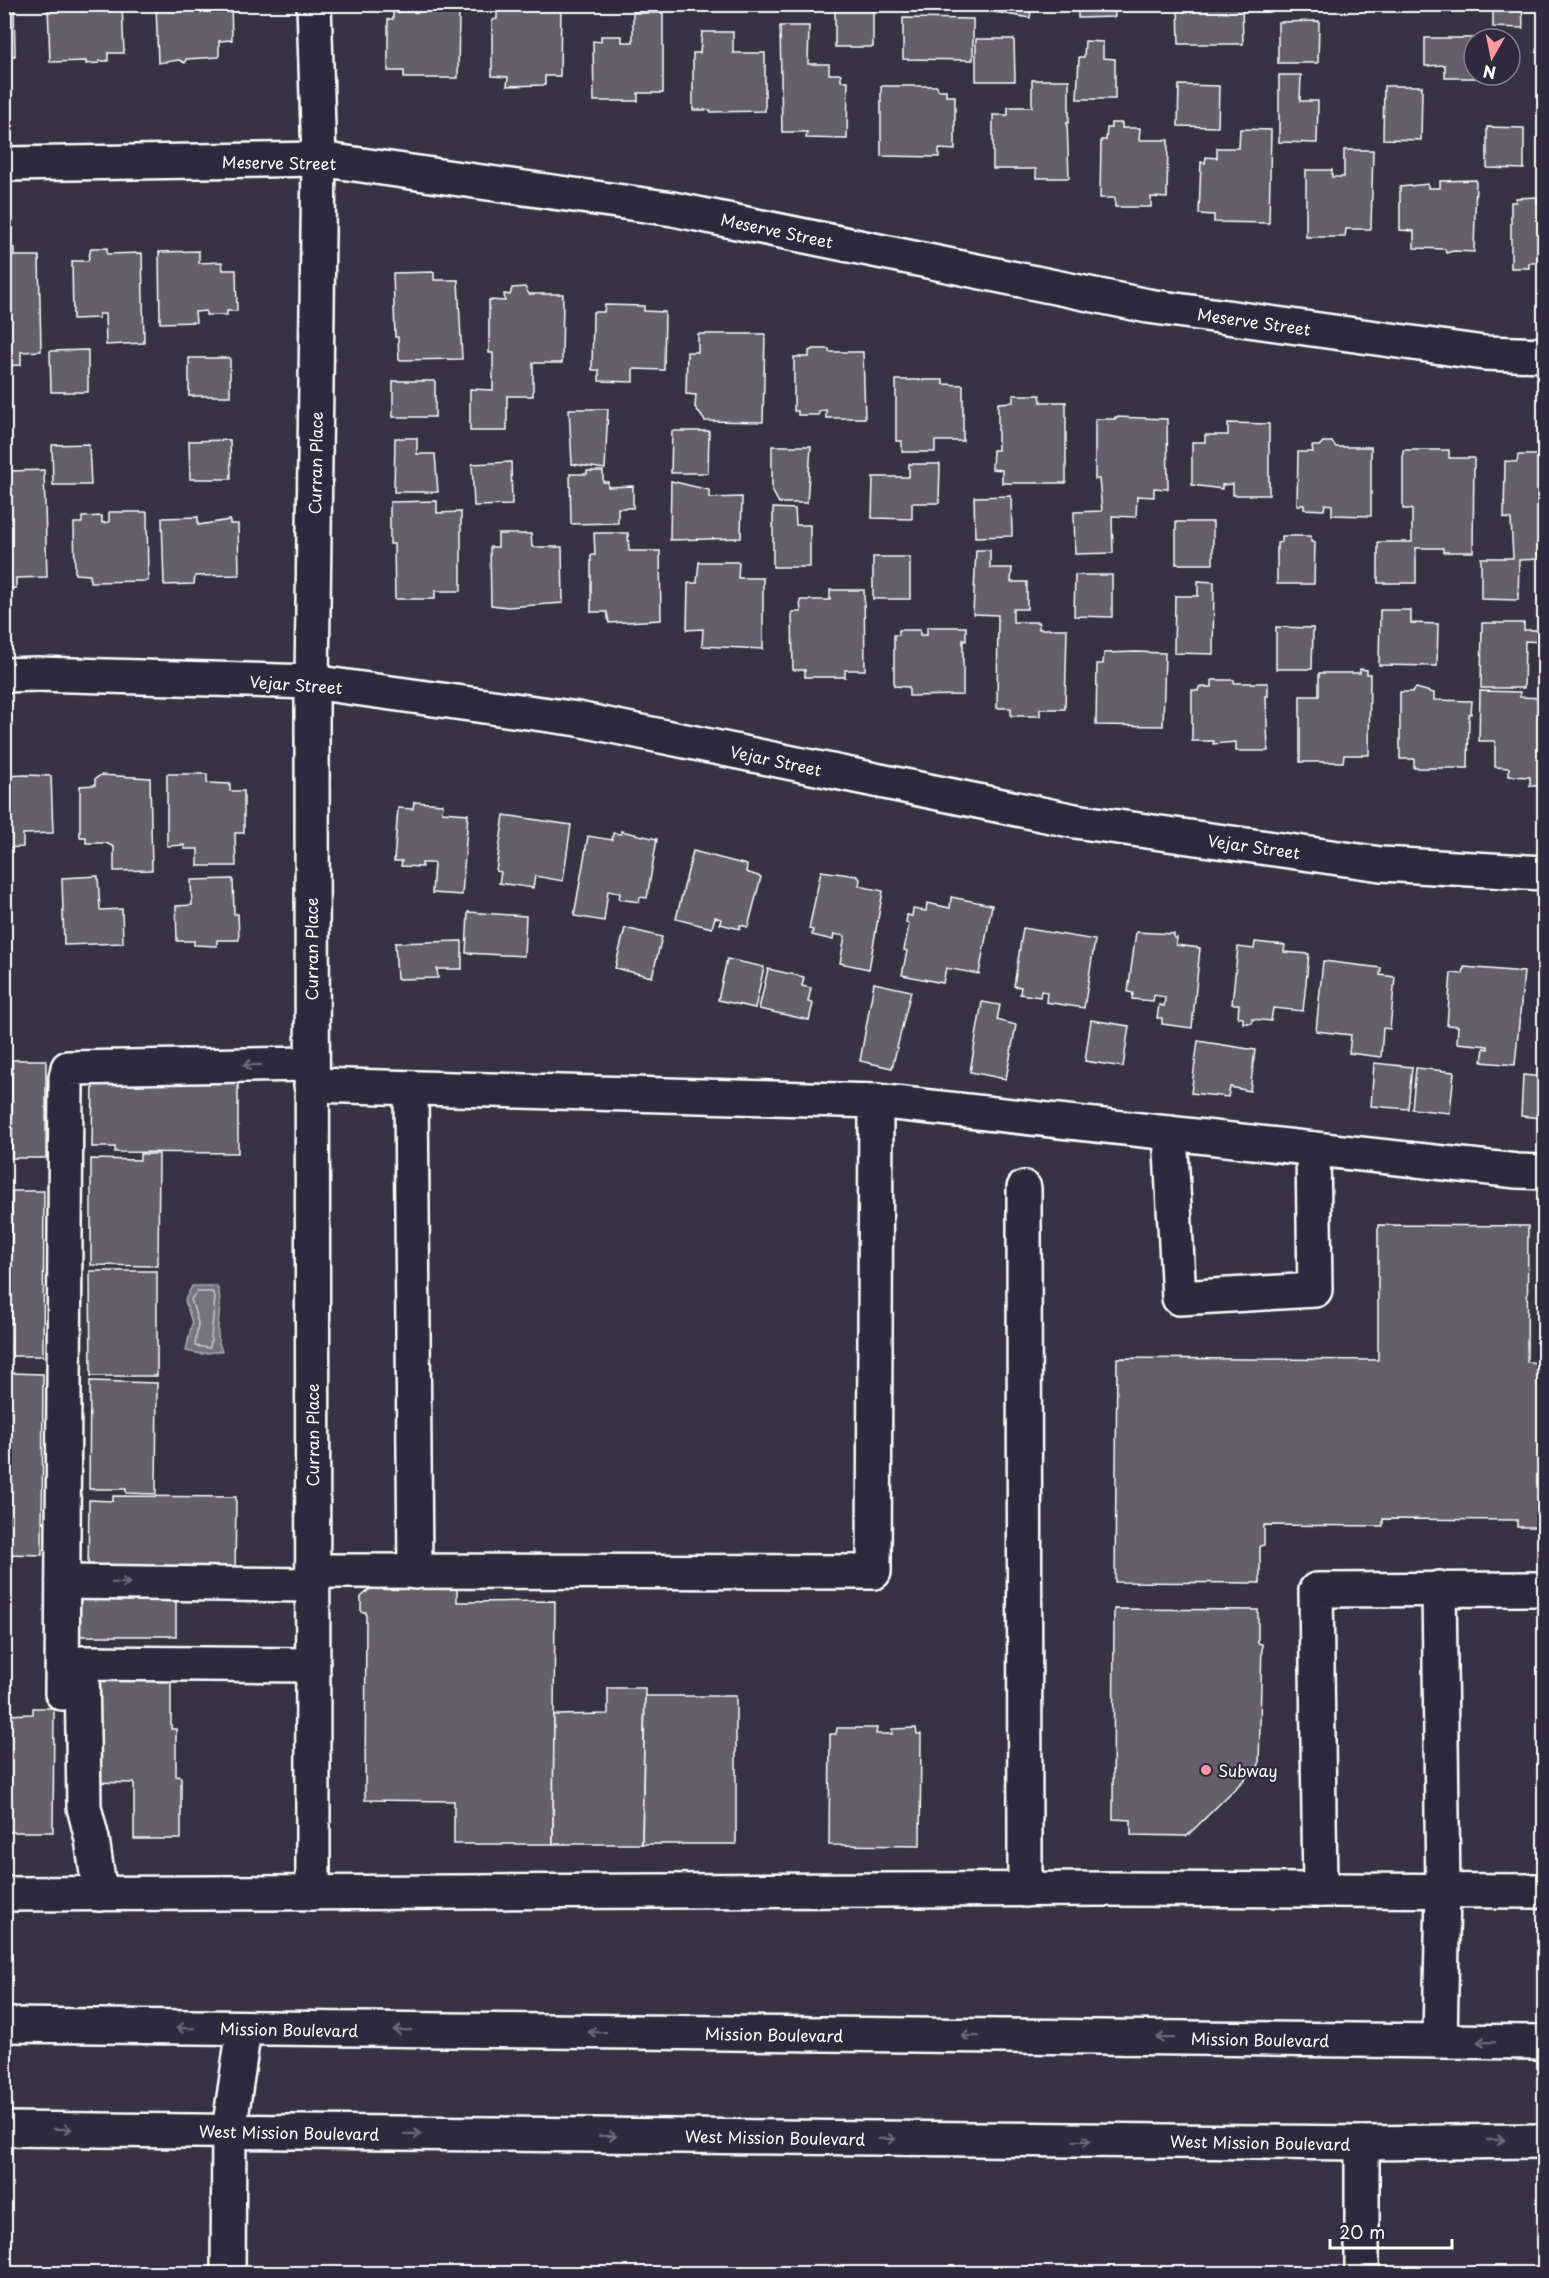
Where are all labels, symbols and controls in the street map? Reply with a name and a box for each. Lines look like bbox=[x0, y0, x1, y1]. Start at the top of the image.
north arrow bbox=[1462, 27, 1522, 87]
text: N bbox=[1481, 60, 1498, 86]
street label: Meserve Street bbox=[222, 149, 337, 175]
street label: Meserve Street bbox=[719, 206, 836, 254]
street label: Meserve Street bbox=[1196, 301, 1313, 341]
street label: Curran Place bbox=[302, 411, 328, 515]
street label: Vejar Street bbox=[249, 669, 344, 699]
street label: Vejar Street bbox=[728, 739, 824, 781]
street label: Vejar Street bbox=[1206, 828, 1302, 864]
street label: Curran Place bbox=[299, 898, 323, 1000]
one-way arrow bbox=[243, 1059, 263, 1071]
street label: Curran Place bbox=[300, 1384, 324, 1486]
one-way arrow bbox=[111, 1577, 131, 1589]
place label: Subway bbox=[1218, 1758, 1277, 1782]
marker: Subway bbox=[1199, 1763, 1213, 1777]
street label: Mission Boulevard bbox=[220, 2016, 359, 2042]
street label: Mission Boulevard bbox=[705, 2021, 844, 2047]
one-way arrow bbox=[176, 2022, 196, 2034]
one-way arrow bbox=[393, 2024, 413, 2036]
one-way arrow bbox=[588, 2026, 608, 2038]
street label: Mission Boulevard bbox=[1191, 2026, 1330, 2052]
one-way arrow bbox=[961, 2030, 981, 2042]
one-way arrow bbox=[1156, 2032, 1176, 2044]
one-way arrow bbox=[1477, 2036, 1497, 2047]
street label: West Mission Boulevard bbox=[199, 2118, 380, 2146]
one-way arrow bbox=[52, 2123, 72, 2135]
street label: West Mission Boulevard bbox=[685, 2123, 866, 2151]
one-way arrow bbox=[403, 2128, 423, 2139]
street label: West Mission Boulevard bbox=[1170, 2128, 1351, 2156]
one-way arrow bbox=[598, 2130, 618, 2142]
one-way arrow bbox=[877, 2133, 897, 2144]
one-way arrow bbox=[1486, 2134, 1506, 2146]
one-way arrow bbox=[1072, 2135, 1092, 2146]
scale bar bbox=[1330, 2212, 1452, 2250]
text: 20 m bbox=[1339, 2218, 1385, 2245]

